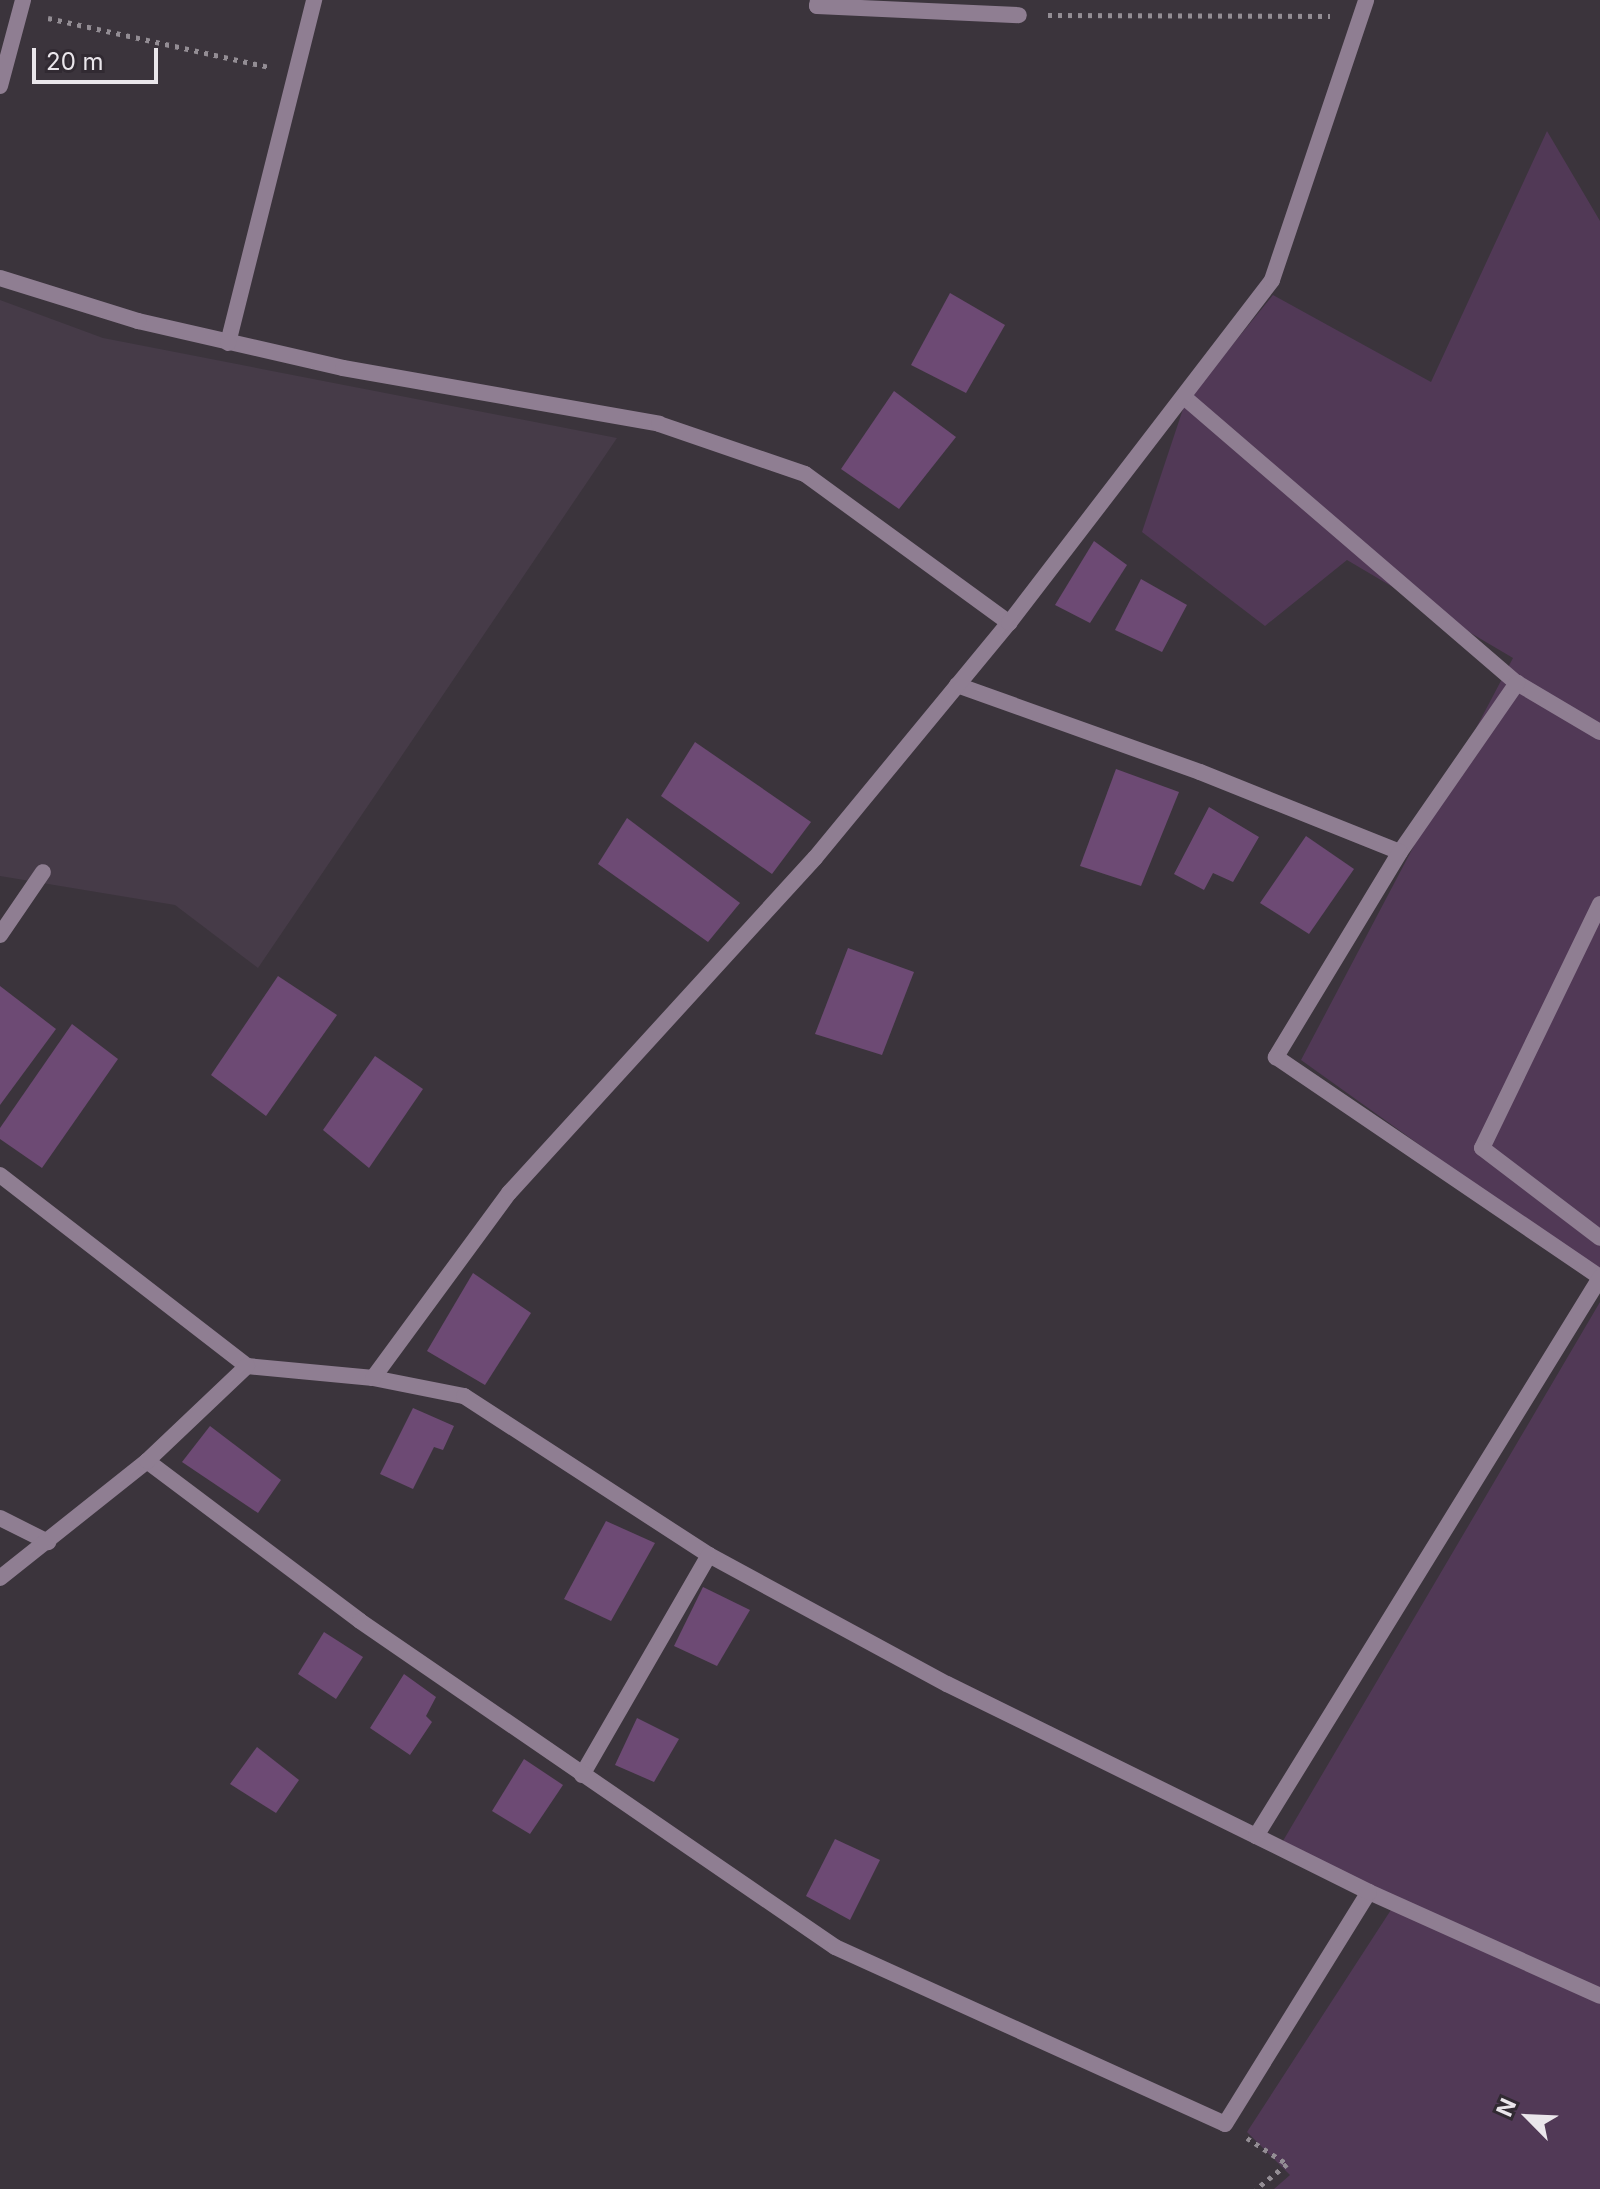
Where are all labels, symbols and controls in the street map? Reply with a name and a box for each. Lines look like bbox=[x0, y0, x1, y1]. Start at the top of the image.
scale bar bbox=[36, 32, 162, 82]
text: 20 m bbox=[46, 47, 104, 76]
north arrow bbox=[1488, 2077, 1568, 2157]
text: N bbox=[1491, 2094, 1521, 2120]

